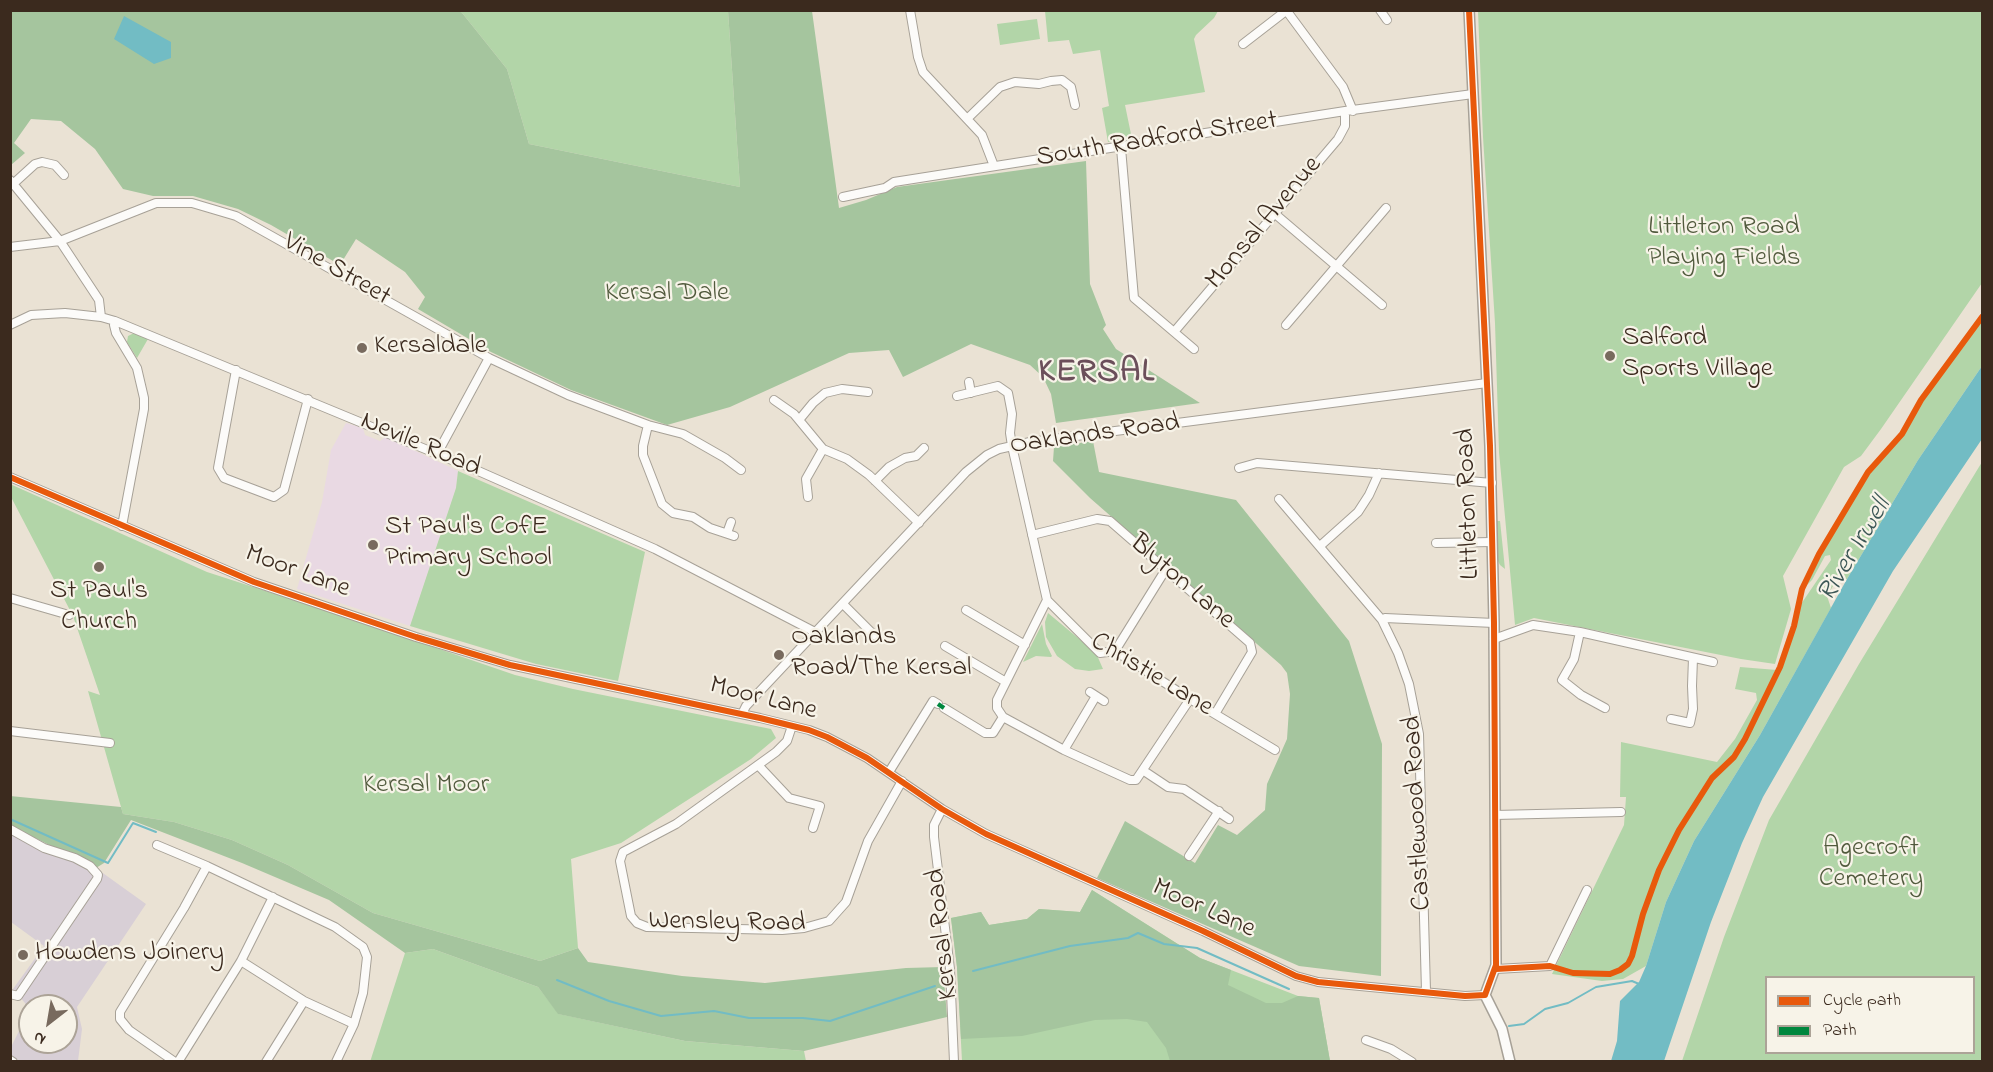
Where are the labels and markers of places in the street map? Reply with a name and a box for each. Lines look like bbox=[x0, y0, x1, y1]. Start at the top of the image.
place label: Salford Sports Village bbox=[1622, 324, 1773, 387]
place label: Kersaldale bbox=[374, 332, 487, 364]
marker: Kersaldale bbox=[355, 341, 369, 355]
marker: Salford Sports Village bbox=[1603, 349, 1617, 363]
place label: St Paul's CofE Primary School bbox=[385, 513, 552, 576]
marker: St Paul's CofE Primary School bbox=[366, 538, 380, 552]
marker: St Paul's Church bbox=[92, 560, 106, 574]
place label: St Paul's Church bbox=[50, 577, 148, 640]
place label: Oaklands Road/The Kersal bbox=[791, 623, 972, 686]
marker: Oaklands Road/The Kersal bbox=[772, 648, 786, 662]
place label: Howdens Joinery bbox=[35, 939, 224, 971]
marker: Howdens Joinery bbox=[16, 948, 30, 962]

